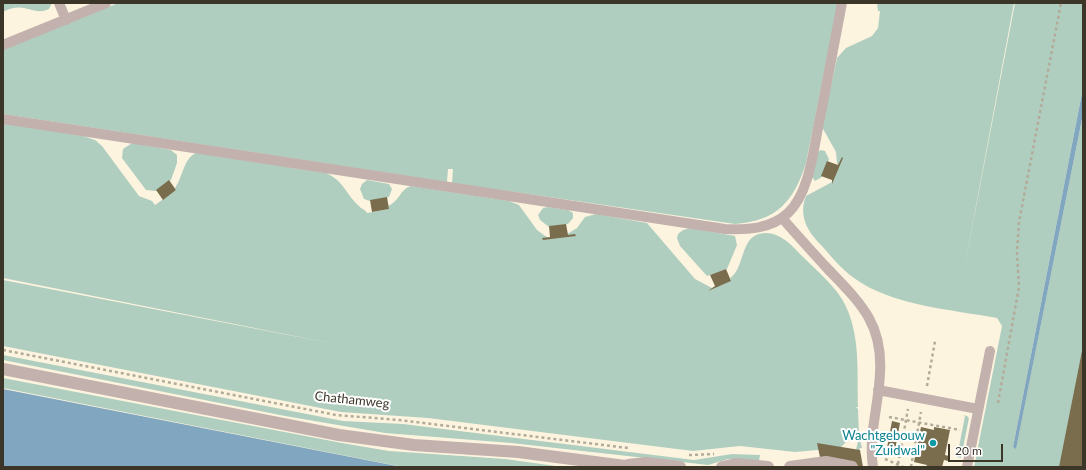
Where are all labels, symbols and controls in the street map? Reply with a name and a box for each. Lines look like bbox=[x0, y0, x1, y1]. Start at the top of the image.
street label: Chathamweg bbox=[314, 388, 390, 412]
place label: Wachtgebouw "Zuidwal" bbox=[842, 428, 925, 459]
scale bar bbox=[950, 436, 1005, 462]
marker: Wachtgebouw "Zuidwal" bbox=[928, 438, 938, 448]
text: 20 m bbox=[955, 443, 982, 458]

